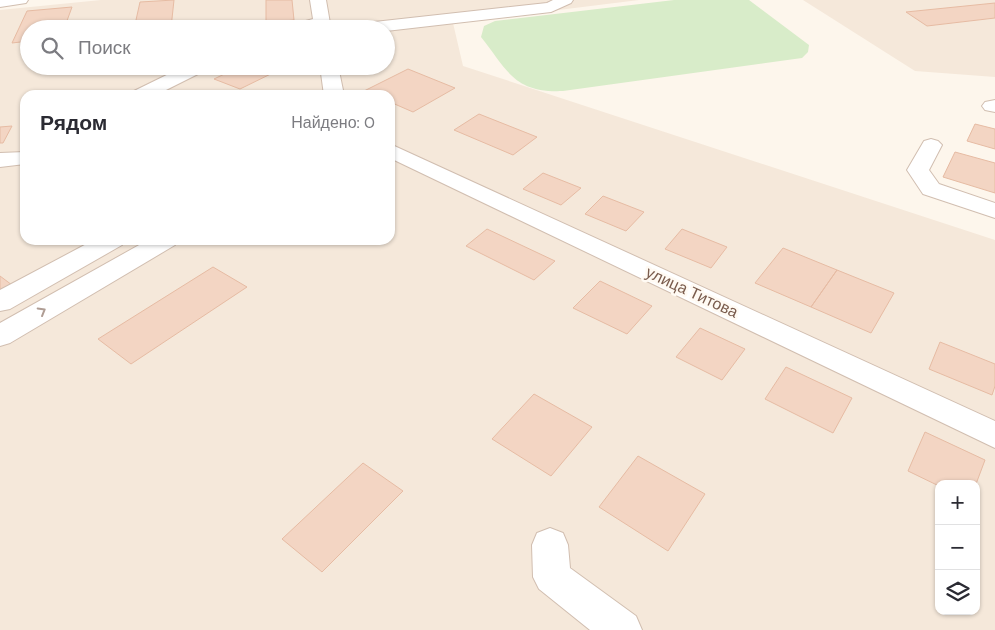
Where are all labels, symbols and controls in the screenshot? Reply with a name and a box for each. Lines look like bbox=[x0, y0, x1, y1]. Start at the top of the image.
search box bbox=[20, 20, 395, 75]
icon: search bbox=[38, 34, 66, 62]
text: Поиск bbox=[78, 35, 131, 60]
text: Рядом bbox=[40, 109, 107, 137]
text: Найдено: 0 bbox=[291, 112, 375, 133]
street label: улица Титова bbox=[642, 261, 742, 323]
one-way arrow bbox=[37, 308, 46, 318]
map controls bbox=[935, 480, 980, 615]
button: + bbox=[935, 480, 980, 525]
button: − bbox=[935, 525, 980, 570]
button: layers bbox=[935, 570, 980, 615]

